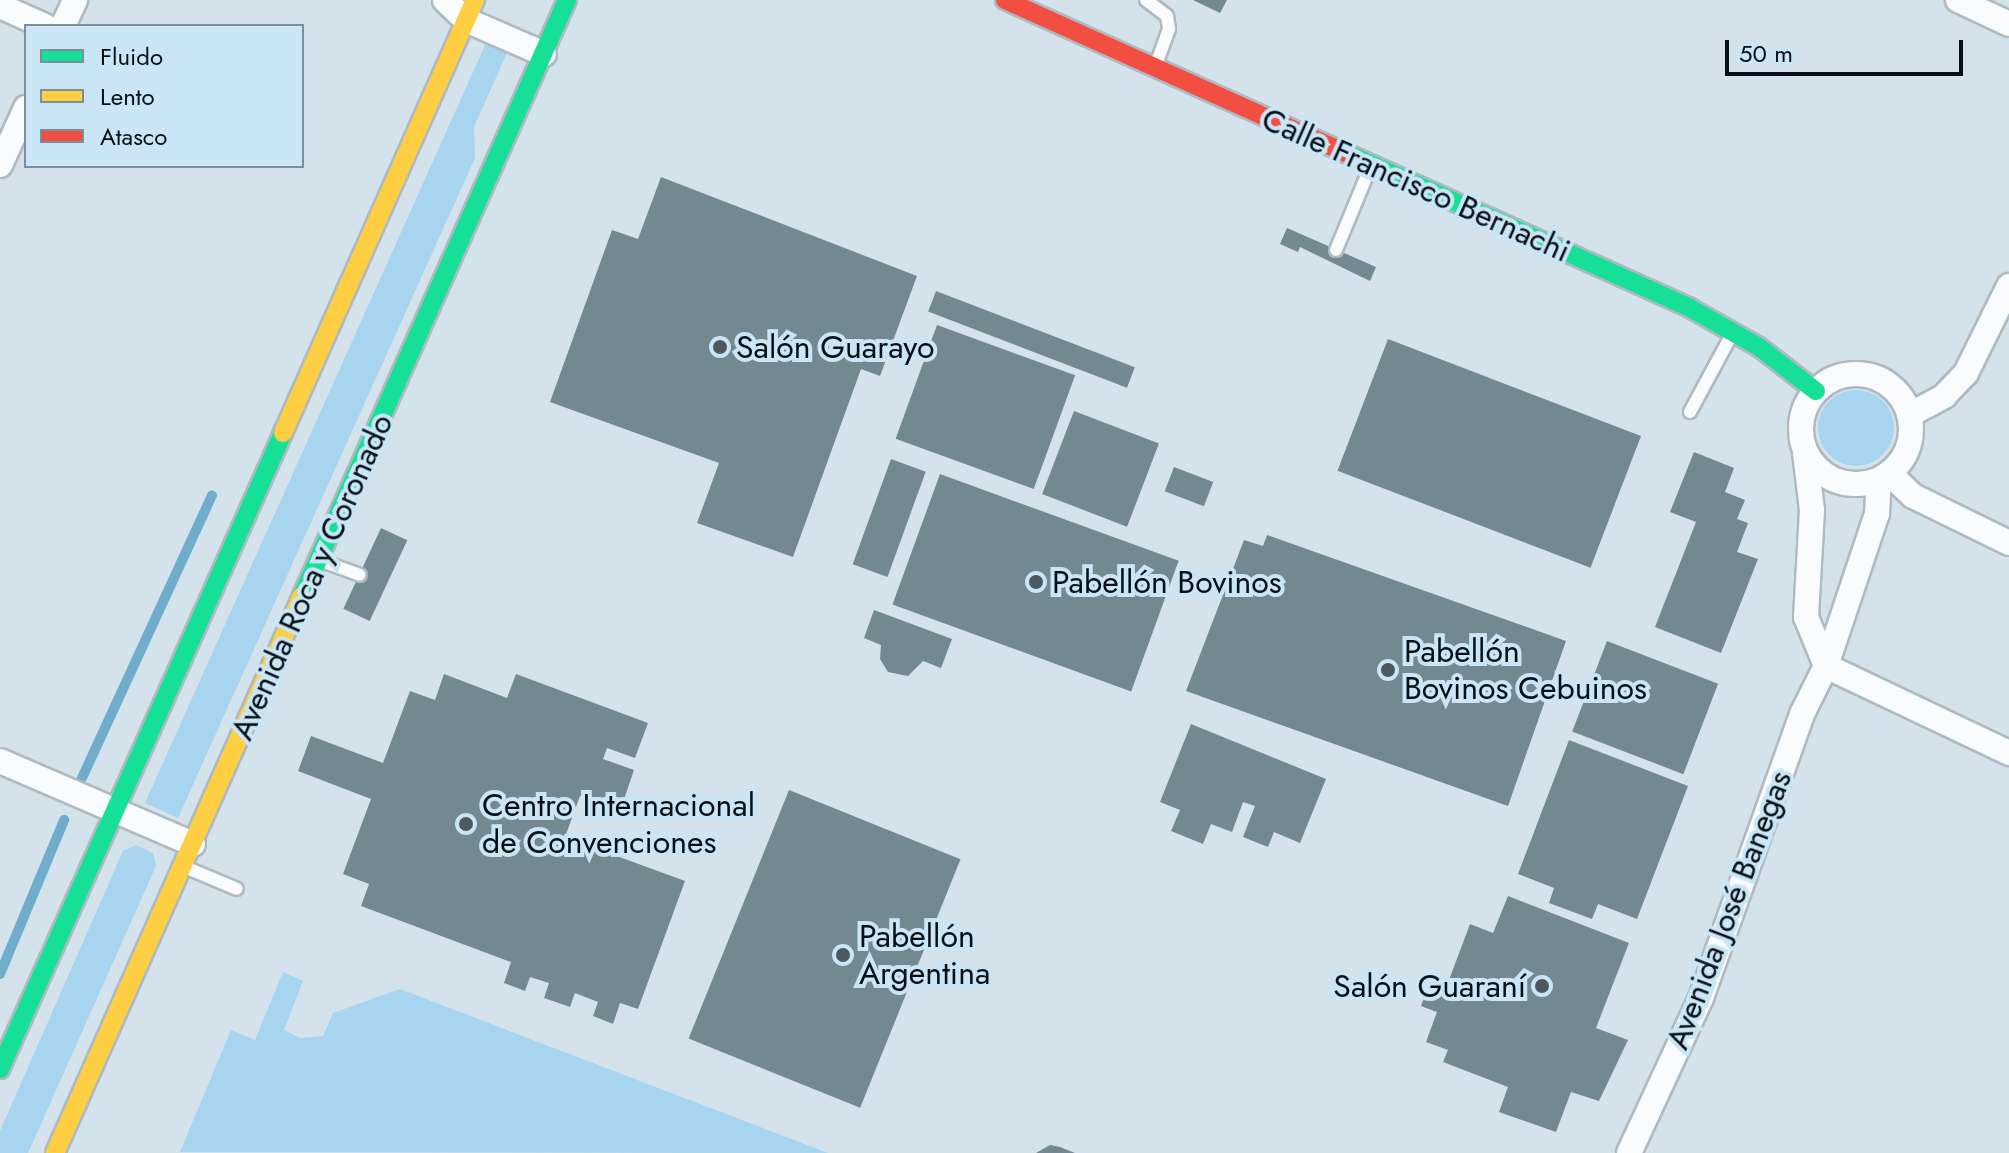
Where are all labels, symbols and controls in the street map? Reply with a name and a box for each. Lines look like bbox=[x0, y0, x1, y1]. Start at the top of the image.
legend bbox=[24, 24, 304, 168]
scale bar bbox=[1729, 24, 1967, 74]
text: 50 m bbox=[1739, 36, 1793, 71]
text: Fluido bbox=[100, 39, 163, 74]
text: Lento bbox=[100, 79, 155, 114]
street label: Calle Francisco Bernachi bbox=[1256, 100, 1576, 270]
text: Atasco bbox=[100, 119, 167, 154]
place label: Salón Guarayo bbox=[736, 328, 934, 366]
marker: Salón Guarayo bbox=[711, 338, 729, 356]
street label: Avenida Roca y Coronado bbox=[223, 408, 401, 746]
place label: Pabellón Bovinos bbox=[1052, 563, 1282, 601]
marker: Pabellón Bovinos bbox=[1027, 573, 1045, 591]
place label: Pabellón Bovinos Cebuinos bbox=[1404, 633, 1647, 708]
marker: Pabellón Bovinos Cebuinos bbox=[1379, 661, 1397, 679]
street label: Avenida José Banegas bbox=[1658, 765, 1800, 1055]
place label: Centro Internacional de Convenciones bbox=[482, 787, 755, 862]
marker: Centro Internacional de Convenciones bbox=[457, 815, 475, 833]
place label: Pabellón Argentina bbox=[859, 918, 990, 993]
marker: Pabellón Argentina bbox=[834, 946, 852, 964]
place label: Salón Guaraní bbox=[1333, 967, 1526, 1005]
marker: Salón Guaraní bbox=[1533, 977, 1551, 995]

